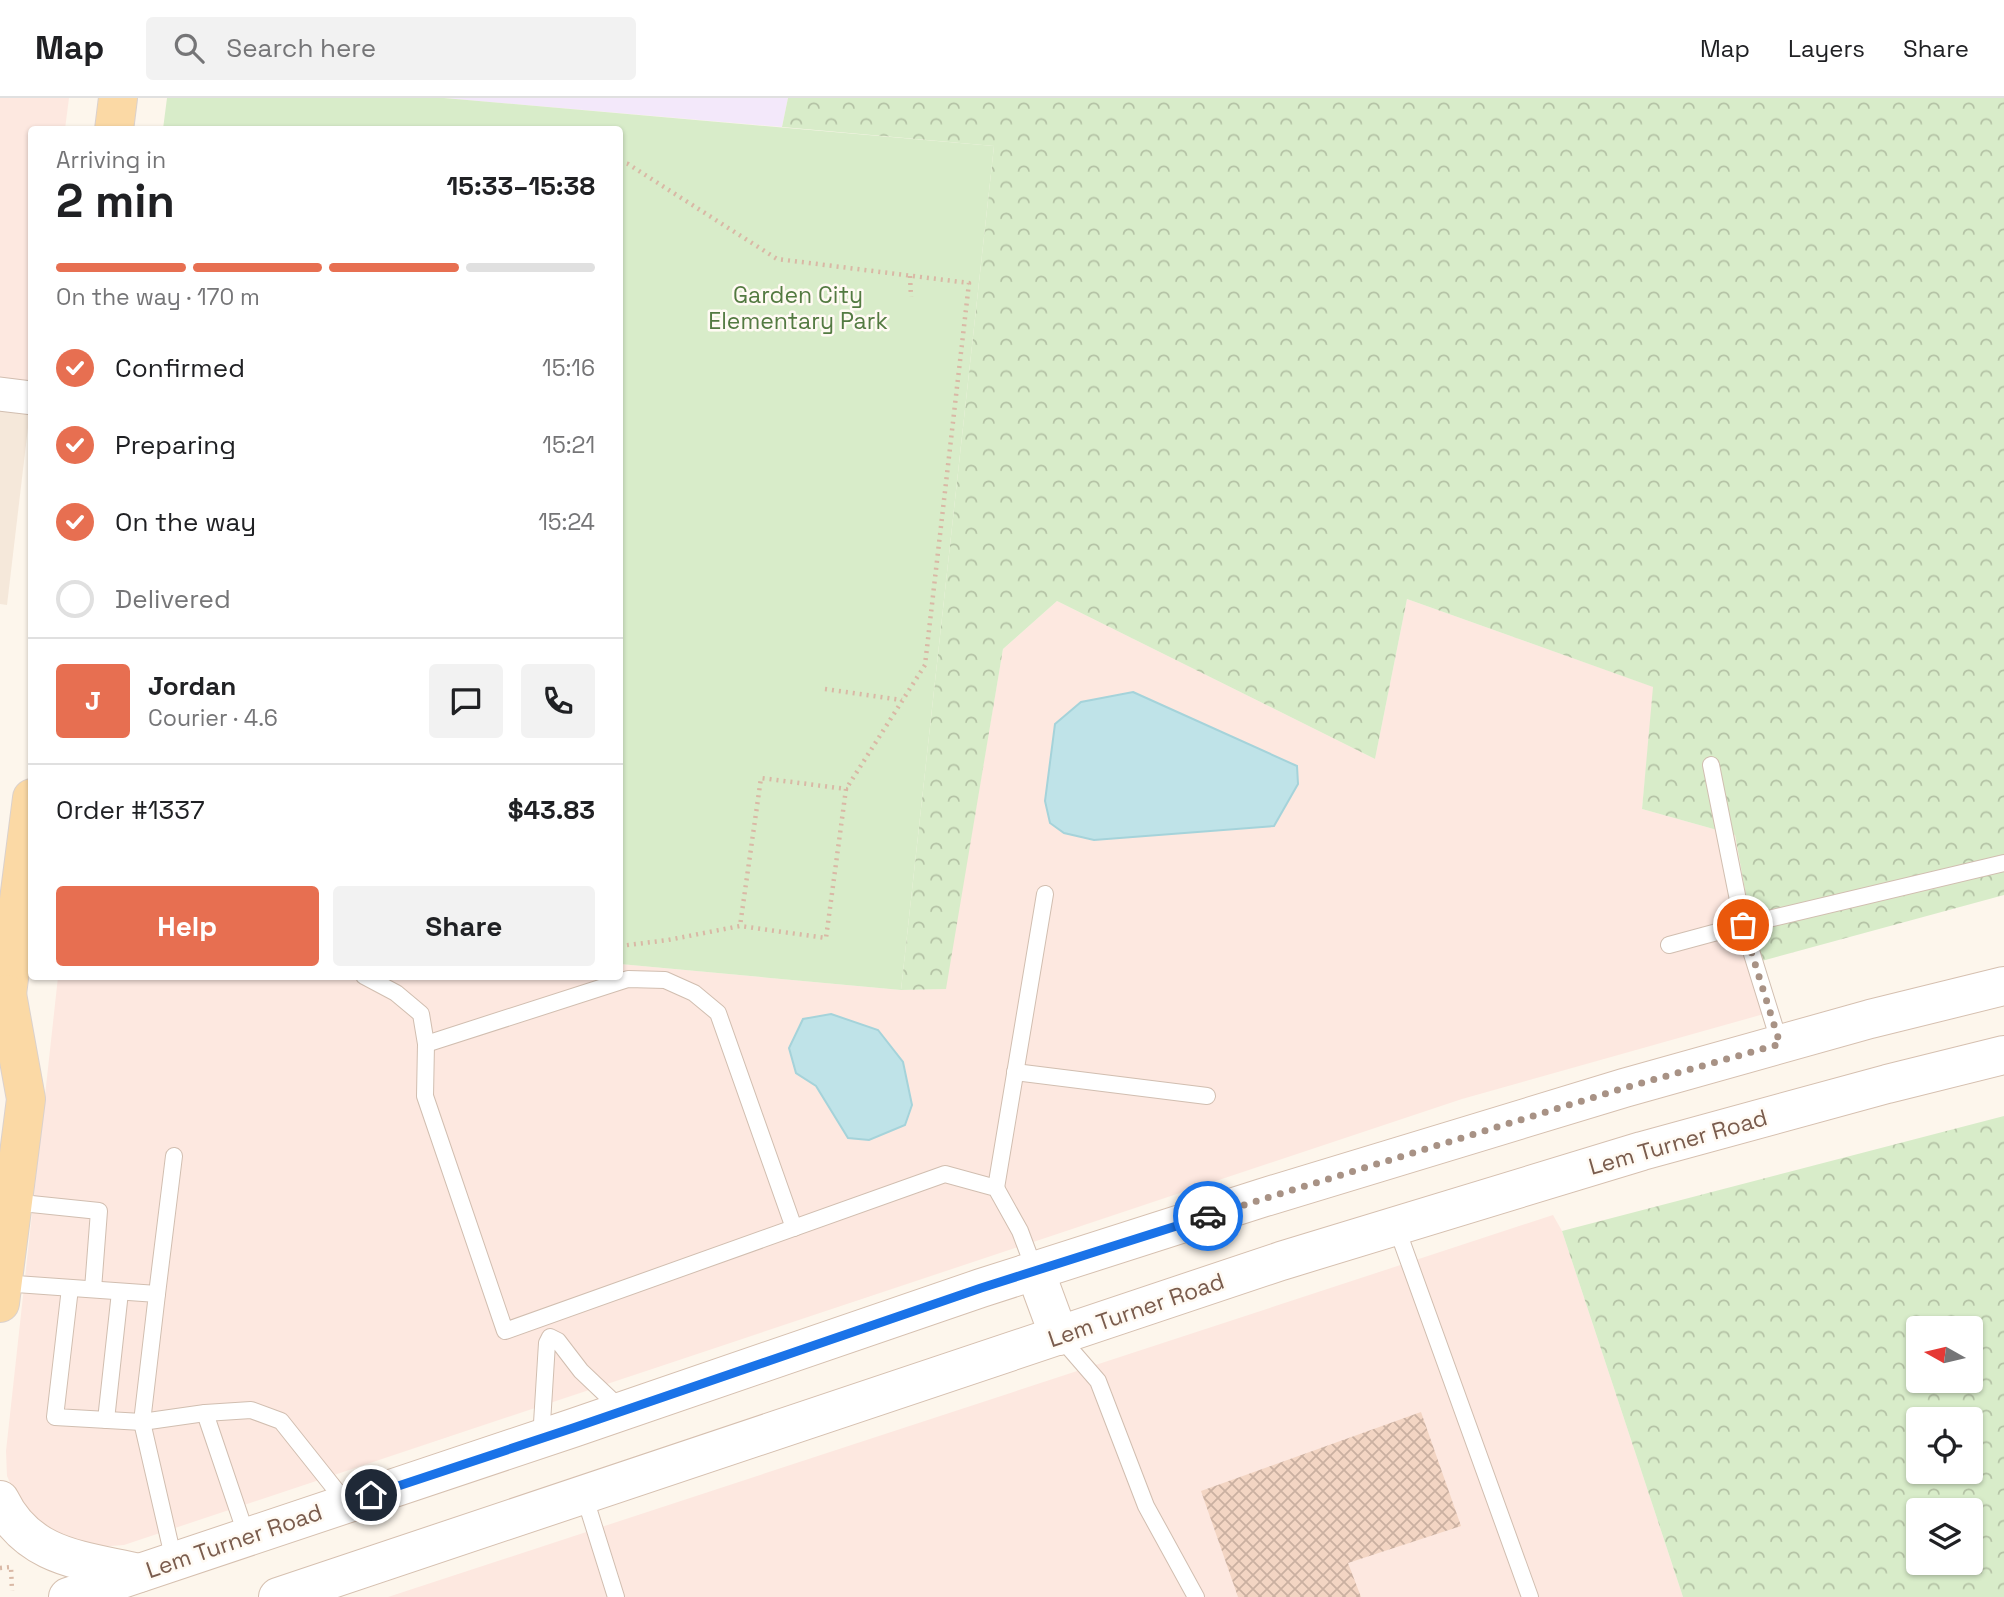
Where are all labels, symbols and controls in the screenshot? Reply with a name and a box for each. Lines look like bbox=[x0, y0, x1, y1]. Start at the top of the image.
search box bbox=[146, 17, 636, 80]
text: Map bbox=[35, 27, 104, 69]
icon: search bbox=[170, 29, 208, 67]
text: Search here bbox=[226, 31, 376, 65]
text: Map bbox=[1700, 33, 1750, 64]
text: Layers bbox=[1788, 33, 1865, 64]
text: Share bbox=[1903, 33, 1969, 64]
text: Arriving in bbox=[56, 145, 166, 175]
text: 15:33–15:38 bbox=[447, 169, 595, 203]
text: 2 min bbox=[56, 172, 175, 230]
park label: Garden City Elementary Park bbox=[708, 280, 888, 336]
text: On the way · 170 m bbox=[56, 282, 260, 312]
icon: check bbox=[56, 349, 94, 387]
text: Confirmed bbox=[115, 351, 245, 385]
text: 15:16 bbox=[542, 353, 595, 383]
icon: check bbox=[56, 426, 94, 464]
text: Preparing bbox=[115, 428, 236, 462]
text: 15:21 bbox=[542, 430, 595, 460]
icon: check bbox=[56, 503, 94, 541]
text: On the way bbox=[115, 505, 256, 539]
text: 15:24 bbox=[538, 507, 595, 537]
text: Delivered bbox=[115, 582, 231, 616]
button: chat bbox=[429, 664, 503, 738]
button: phone bbox=[521, 664, 595, 738]
text: Jordan bbox=[148, 669, 236, 703]
text: J bbox=[85, 684, 101, 718]
text: Courier · 4.6 bbox=[148, 703, 278, 733]
text: Order #1337 bbox=[56, 793, 205, 827]
text: $43.83 bbox=[508, 793, 595, 827]
button: Help bbox=[56, 886, 319, 966]
button: Share bbox=[333, 886, 595, 966]
pin bbox=[1713, 895, 1773, 955]
icon: bag bbox=[1724, 906, 1762, 944]
street label: Lem Turner Road bbox=[1585, 1102, 1771, 1182]
courier bbox=[1173, 1181, 1243, 1251]
icon: car bbox=[1189, 1197, 1227, 1235]
street label: Lem Turner Road bbox=[1044, 1266, 1228, 1354]
north arrow bbox=[1906, 1316, 1983, 1393]
map controls bbox=[1906, 1316, 1983, 1575]
button: locate bbox=[1906, 1407, 1983, 1484]
pin bbox=[341, 1465, 401, 1525]
icon: home bbox=[352, 1476, 390, 1514]
street label: Lem Turner Road bbox=[142, 1497, 326, 1585]
button: layers bbox=[1906, 1498, 1983, 1575]

